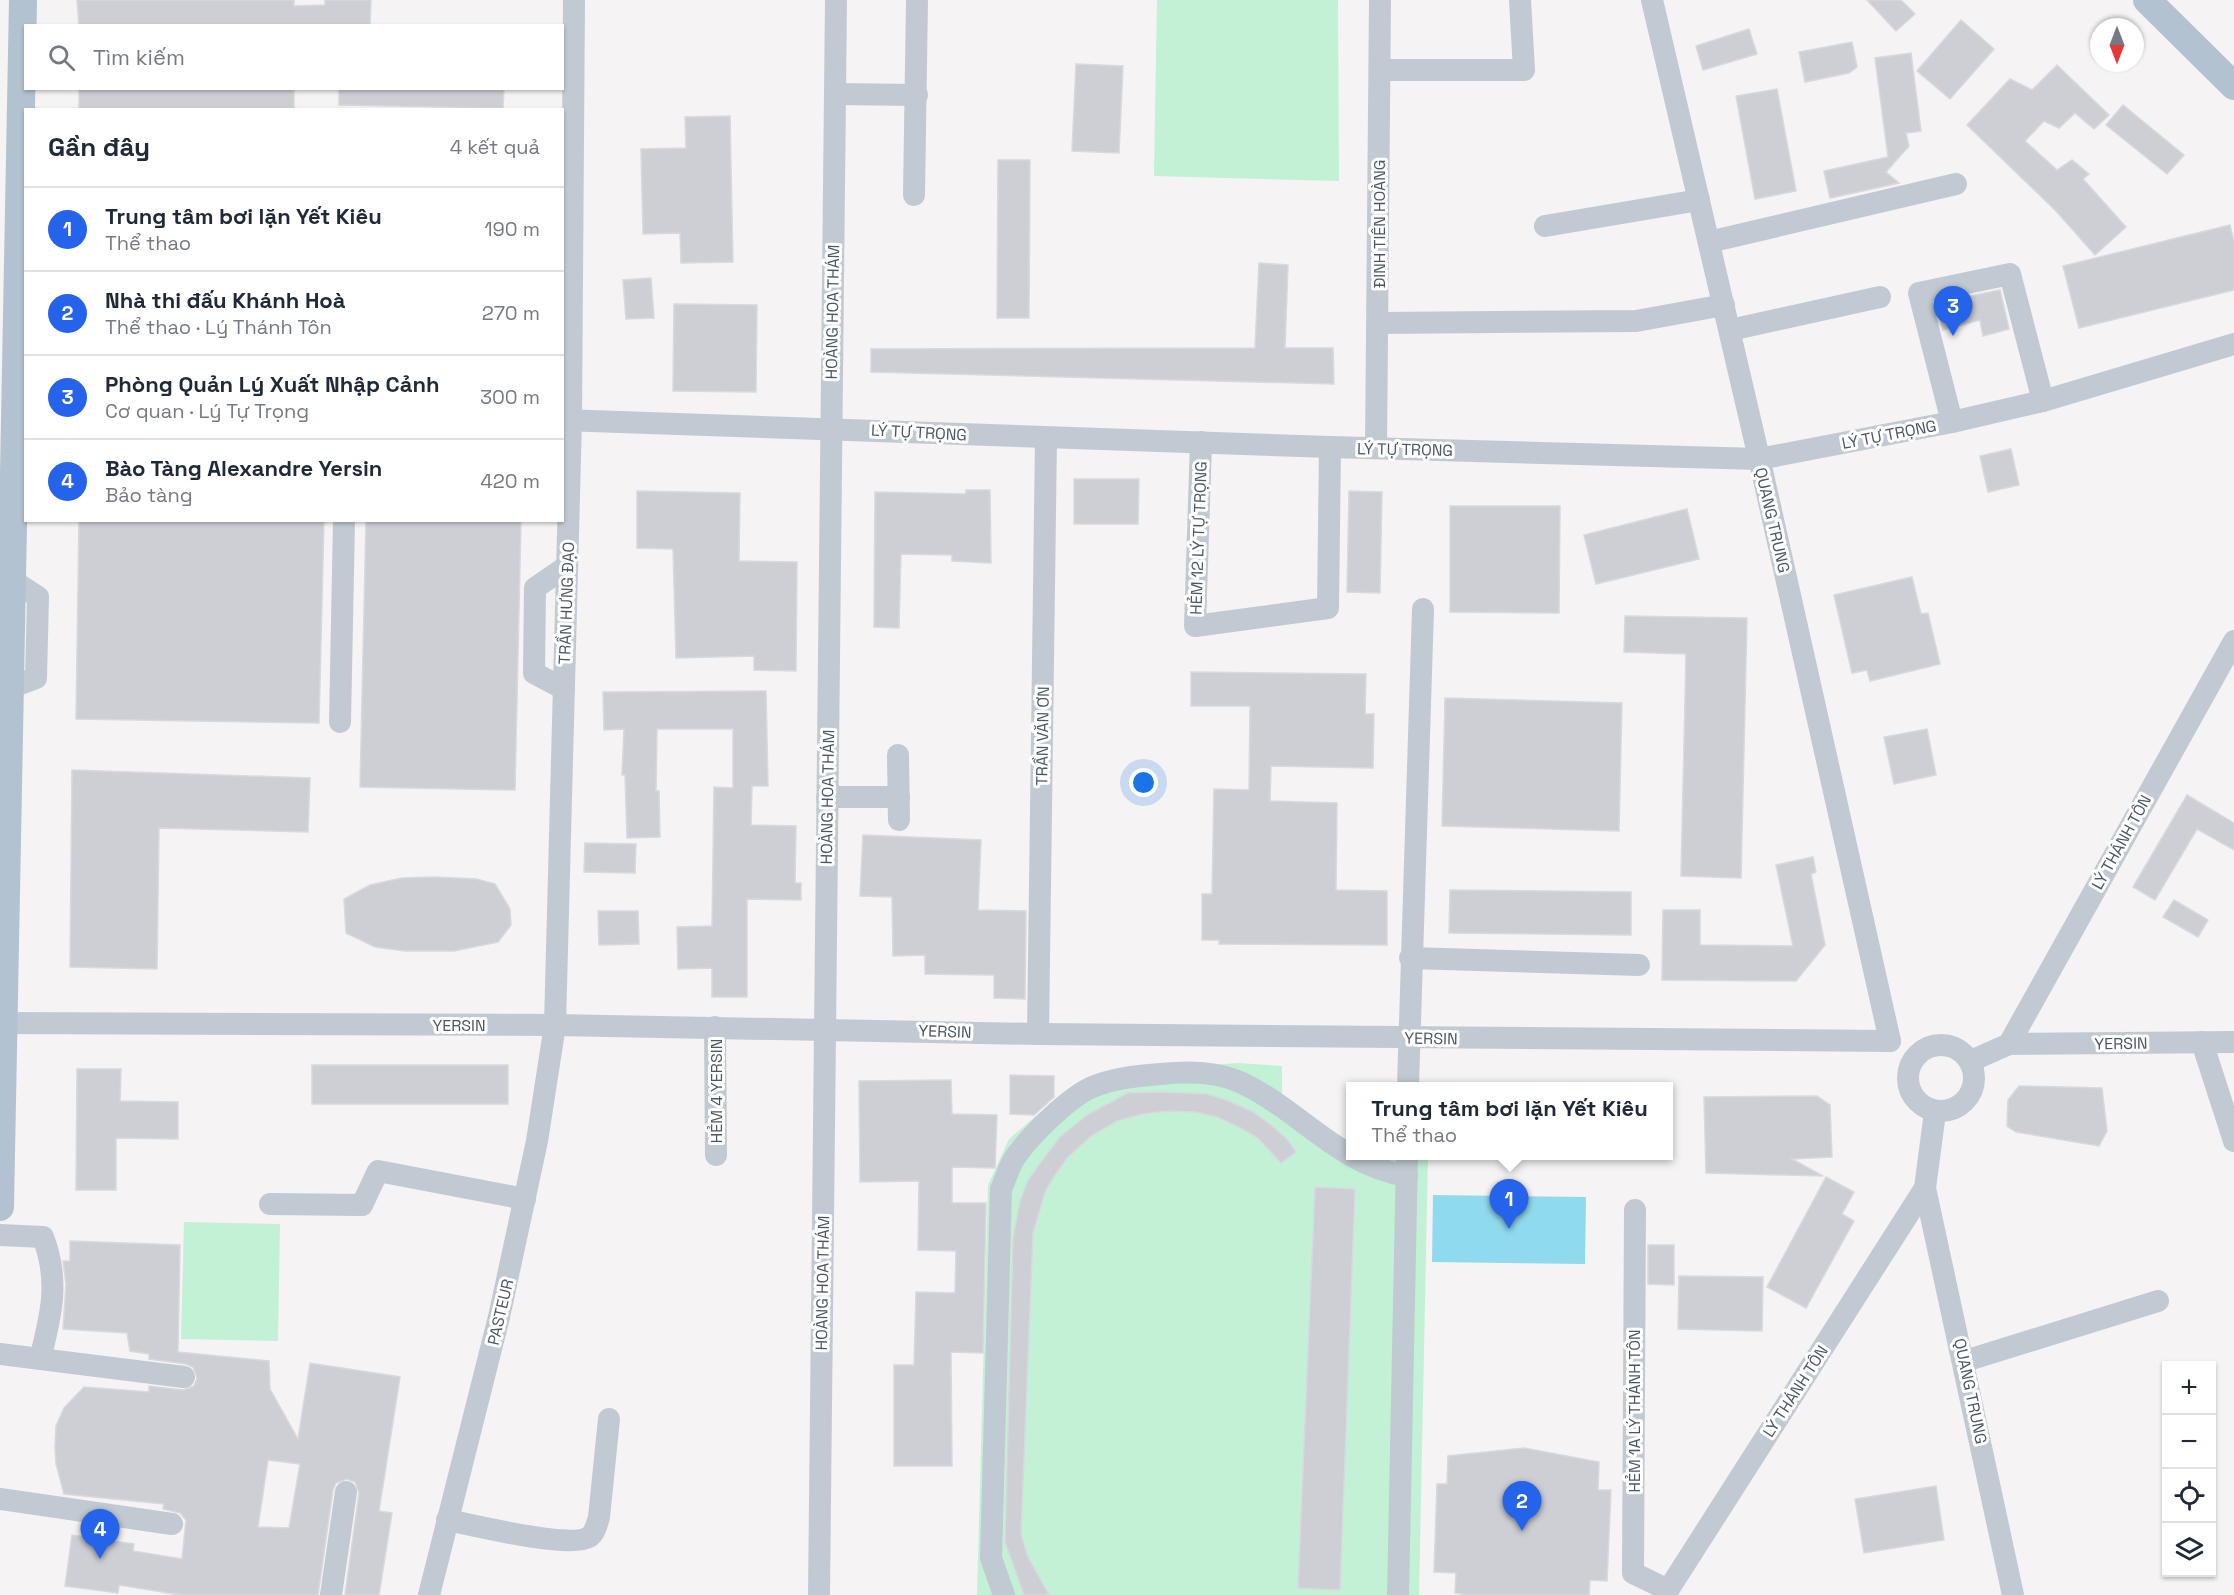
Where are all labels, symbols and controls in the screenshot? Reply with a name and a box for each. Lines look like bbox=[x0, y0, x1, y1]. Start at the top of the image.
north arrow bbox=[2090, 18, 2144, 72]
search box bbox=[24, 24, 564, 90]
icon: search bbox=[45, 41, 78, 74]
text: Tìm kiếm bbox=[93, 43, 185, 71]
text: Gần đây bbox=[48, 130, 150, 164]
text: 4 kết quả bbox=[450, 134, 540, 160]
street label: ĐINH TIÊN HOÀNG bbox=[1369, 160, 1390, 288]
text: Trung tâm bơi lặn Yết Kiêu bbox=[105, 202, 382, 230]
text: 1 bbox=[63, 216, 72, 242]
text: 190 m bbox=[484, 216, 540, 242]
text: Thể thao bbox=[105, 230, 191, 256]
street label: HOÀNG HOA THÁM bbox=[821, 244, 844, 380]
text: Nhà thi đấu Khánh Hoà bbox=[105, 286, 346, 314]
pin: 3 bbox=[1934, 286, 1972, 336]
text: 2 bbox=[62, 300, 73, 326]
text: 270 m bbox=[482, 300, 540, 326]
text: Thể thao · Lý Thánh Tôn bbox=[105, 314, 332, 340]
text: Phòng Quản Lý Xuất Nhập Cảnh bbox=[105, 370, 440, 398]
text: 3 bbox=[61, 384, 74, 410]
text: 300 m bbox=[480, 384, 540, 410]
text: Cơ quan · Lý Tự Trọng bbox=[105, 398, 309, 424]
street label: LÝ TỰ TRỌNG bbox=[1840, 415, 1938, 454]
street label: LÝ TỰ TRỌNG bbox=[871, 420, 967, 445]
street label: LÝ TỰ TRỌNG bbox=[1357, 438, 1453, 461]
text: Bào Tàng Alexandre Yersin bbox=[105, 454, 382, 482]
street label: HẺM 12 LÝ TỰ TRỌNG bbox=[1185, 461, 1212, 615]
street label: QUANG TRUNG bbox=[1750, 465, 1795, 575]
text: 4 bbox=[61, 468, 74, 494]
text: 420 m bbox=[480, 468, 540, 494]
text: Bảo tàng bbox=[105, 482, 193, 508]
street label: TRẦN HƯNG ĐẠO bbox=[554, 541, 579, 665]
street label: TRẦN VĂN ƠN bbox=[1031, 686, 1054, 786]
street label: HOÀNG HOA THÁM bbox=[816, 729, 839, 865]
your location bbox=[1129, 768, 1158, 797]
street label: LÝ THÁNH TÔN bbox=[2087, 791, 2156, 893]
street label: YERSIN bbox=[432, 1015, 486, 1036]
street label: YERSIN bbox=[918, 1020, 972, 1043]
street label: YERSIN bbox=[1404, 1028, 1458, 1049]
street label: YERSIN bbox=[2094, 1033, 2148, 1054]
street label: HẺM 4 YERSIN bbox=[706, 1039, 727, 1143]
popup bbox=[1346, 1082, 1673, 1160]
text: Trung tâm bơi lặn Yết Kiêu bbox=[1371, 1094, 1648, 1122]
text: Thể thao bbox=[1371, 1122, 1457, 1148]
pin: 1 bbox=[1490, 1180, 1528, 1229]
street label: HOÀNG HOA THÁM bbox=[811, 1215, 834, 1351]
street label: PASTEUR bbox=[483, 1277, 518, 1347]
street label: HẺM 1A LÝ THÁNH TÔN bbox=[1624, 1329, 1645, 1493]
street label: QUANG TRUNG bbox=[1949, 1336, 1992, 1446]
street label: LÝ THÁNH TÔN bbox=[1758, 1341, 1833, 1441]
map controls bbox=[2162, 1361, 2216, 1577]
button: + bbox=[2162, 1361, 2216, 1415]
button: − bbox=[2162, 1415, 2216, 1469]
button: locate bbox=[2162, 1469, 2216, 1523]
pin: 2 bbox=[1502, 1482, 1541, 1531]
pin: 4 bbox=[80, 1510, 120, 1559]
button: layers bbox=[2162, 1523, 2216, 1577]

